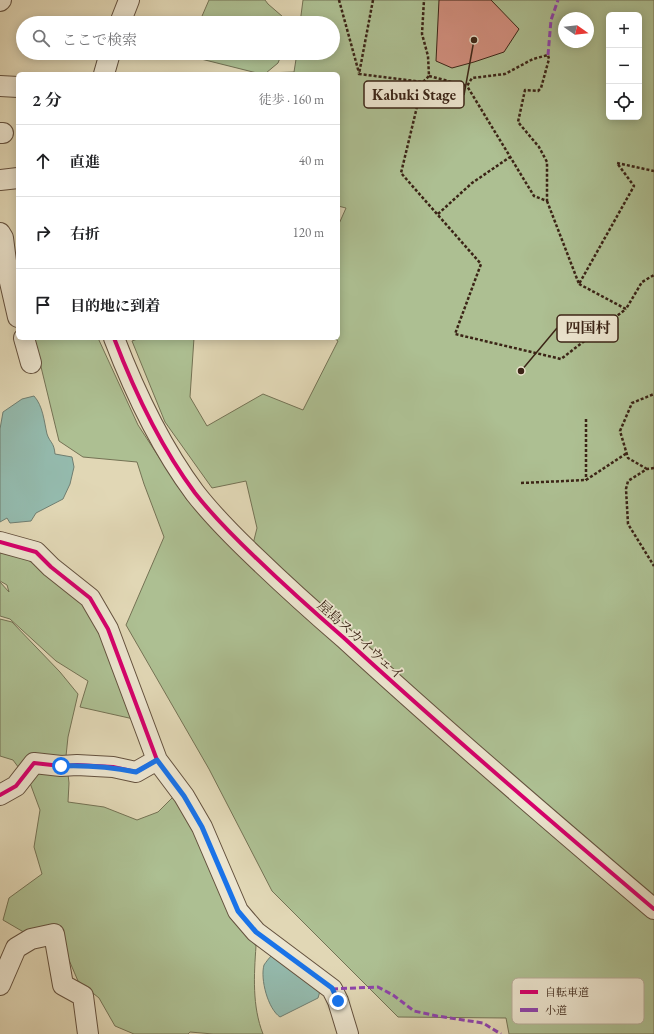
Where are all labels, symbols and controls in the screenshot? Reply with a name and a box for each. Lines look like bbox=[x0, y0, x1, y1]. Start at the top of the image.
north arrow bbox=[558, 12, 594, 48]
map controls bbox=[606, 12, 642, 120]
button: + bbox=[606, 12, 642, 48]
search box bbox=[16, 16, 340, 60]
icon: search bbox=[30, 27, 52, 49]
text: ここで検索 bbox=[62, 30, 137, 49]
button: − bbox=[606, 48, 642, 84]
callout: Kabuki Stage bbox=[364, 81, 464, 108]
button: locate bbox=[606, 84, 642, 120]
text: Kabuki Stage bbox=[372, 85, 456, 104]
text: 2 分 bbox=[32, 89, 62, 111]
text: 徒歩 · 160 m bbox=[259, 91, 324, 108]
icon: ahead bbox=[32, 150, 54, 172]
text: 直進 bbox=[70, 152, 100, 171]
text: 40 m bbox=[299, 152, 324, 169]
icon: right bbox=[32, 222, 54, 244]
text: 右折 bbox=[70, 224, 100, 243]
text: 120 m bbox=[293, 224, 324, 241]
icon: arrive bbox=[32, 294, 54, 316]
text: 目的地に到着 bbox=[70, 296, 160, 315]
callout: 四国村 bbox=[557, 315, 618, 342]
text: 四国村 bbox=[565, 318, 611, 337]
street label: 屋島スカイウェイ bbox=[314, 596, 408, 684]
route start bbox=[52, 757, 70, 775]
legend bbox=[512, 978, 644, 1024]
text: 自転車道 bbox=[545, 985, 589, 999]
route end bbox=[329, 992, 347, 1010]
text: 小道 bbox=[545, 1003, 567, 1017]

